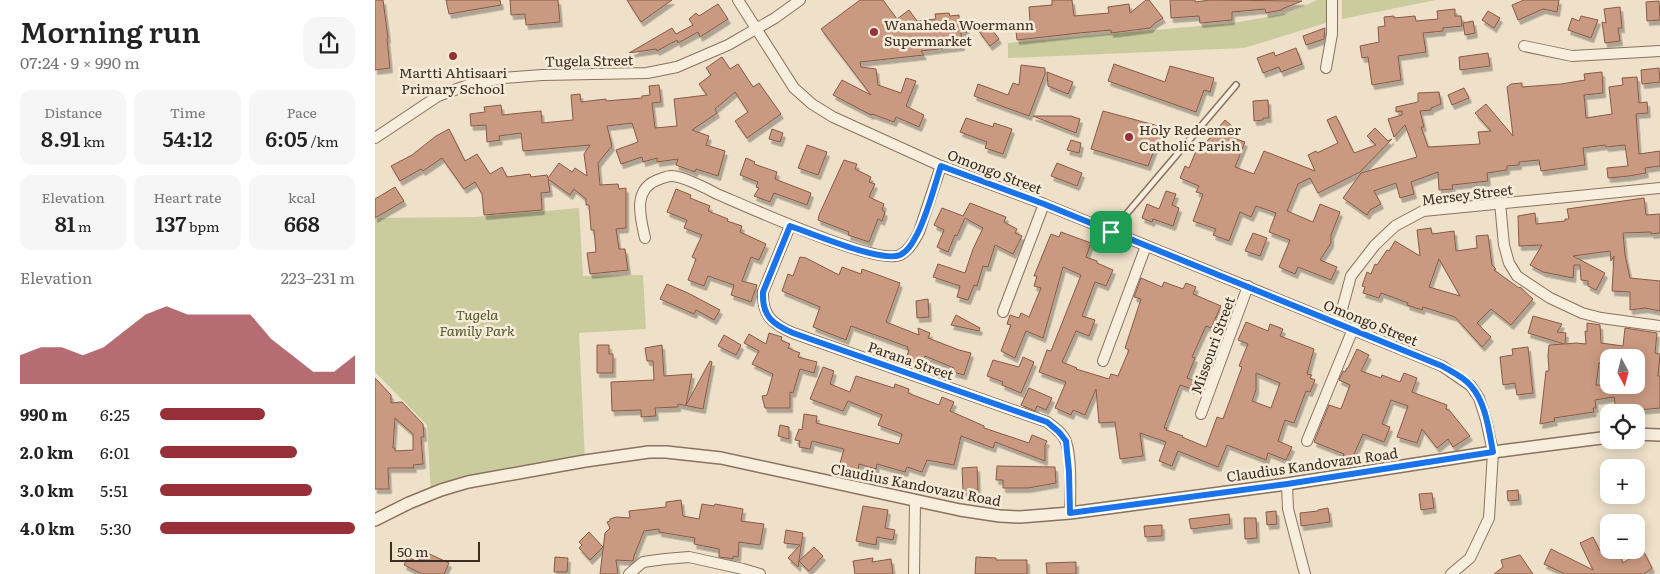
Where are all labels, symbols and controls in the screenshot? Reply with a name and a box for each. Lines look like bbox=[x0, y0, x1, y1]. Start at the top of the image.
text: Morning run bbox=[20, 10, 201, 52]
place label: Wanaheda Woermann Supermarket bbox=[884, 14, 1034, 50]
button: share bbox=[303, 17, 355, 69]
marker: Wanaheda Woermann Supermarket bbox=[868, 26, 880, 38]
street label: Tugela Street bbox=[545, 49, 634, 71]
text: 07:24 · 9 × 990 m bbox=[20, 50, 140, 74]
marker: Martti Ahtisaari Primary School bbox=[447, 50, 459, 62]
place label: Martti Ahtisaari Primary School bbox=[399, 62, 508, 98]
text: Distance bbox=[44, 102, 102, 122]
text: Time bbox=[170, 102, 205, 122]
text: Pace bbox=[287, 102, 317, 122]
place label: Holy Redeemer Catholic Parish bbox=[1139, 119, 1241, 155]
text: 8.91 bbox=[41, 122, 80, 153]
text: 54:12 bbox=[163, 122, 212, 153]
text: 6:05 bbox=[265, 122, 308, 153]
text: km bbox=[80, 131, 105, 151]
text: /km bbox=[308, 131, 338, 151]
marker: Holy Redeemer Catholic Parish bbox=[1123, 131, 1135, 143]
street label: Omongo Street bbox=[945, 144, 1046, 198]
street label: Mersey Street bbox=[1420, 178, 1514, 210]
text: Elevation bbox=[42, 187, 105, 207]
text: Heart rate bbox=[154, 187, 221, 207]
text: kcal bbox=[288, 187, 316, 207]
text: 81 bbox=[55, 207, 75, 238]
text: 137 bbox=[155, 207, 186, 238]
text: 668 bbox=[284, 207, 320, 238]
pin bbox=[1090, 211, 1132, 253]
text: m bbox=[75, 216, 92, 236]
text: bpm bbox=[186, 216, 220, 236]
icon: arrive bbox=[1097, 218, 1125, 246]
text: Elevation bbox=[20, 265, 92, 289]
text: 223–231 m bbox=[281, 265, 355, 289]
street label: Missouri Street bbox=[1185, 293, 1239, 397]
street label: Omongo Street bbox=[1321, 294, 1421, 350]
park label: Tugela Family Park bbox=[439, 304, 515, 340]
street label: Parana Street bbox=[865, 336, 957, 384]
north arrow bbox=[1600, 349, 1645, 394]
map controls bbox=[1600, 349, 1645, 559]
text: 990 m bbox=[20, 402, 67, 426]
text: 6:25 bbox=[100, 402, 130, 426]
button: locate bbox=[1600, 404, 1645, 449]
text: 2.0 km bbox=[20, 440, 74, 464]
text: 6:01 bbox=[100, 440, 130, 464]
street label: Claudius Kandovazu Road bbox=[1225, 442, 1400, 486]
street label: Claudius Kandovazu Road bbox=[829, 458, 1003, 510]
button: + bbox=[1600, 459, 1645, 504]
text: 3.0 km bbox=[20, 478, 74, 502]
text: 5:51 bbox=[100, 478, 128, 502]
button: − bbox=[1600, 514, 1645, 559]
text: 4.0 km bbox=[20, 516, 75, 540]
text: 5:30 bbox=[100, 516, 131, 540]
scale bar bbox=[390, 539, 480, 562]
text: 50 m bbox=[397, 541, 429, 561]

